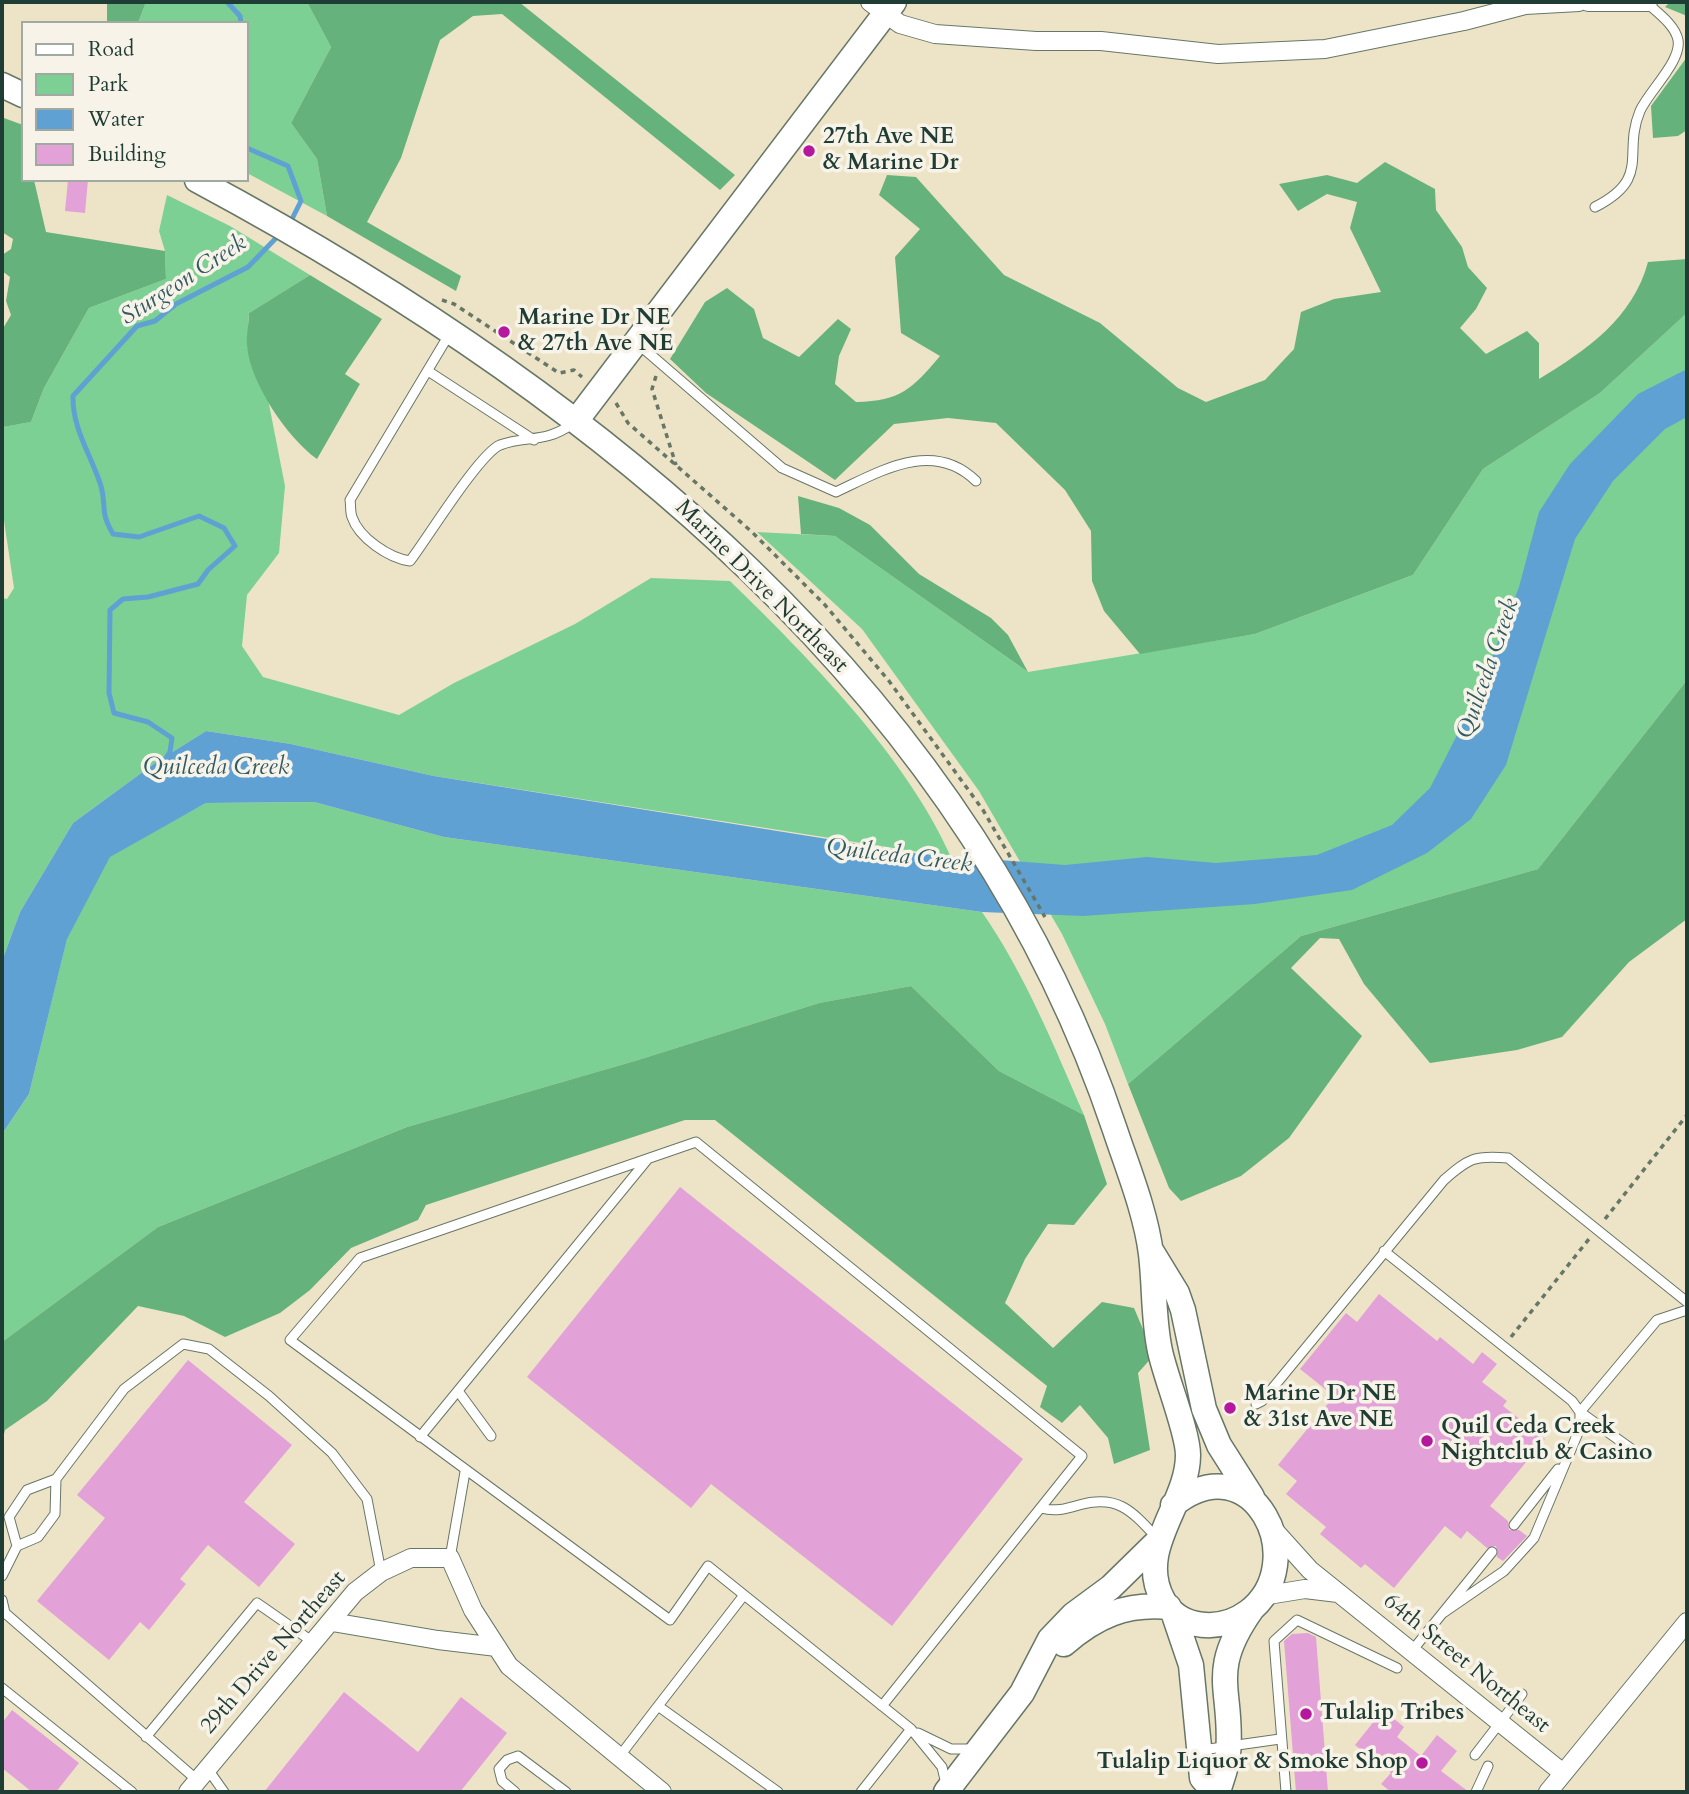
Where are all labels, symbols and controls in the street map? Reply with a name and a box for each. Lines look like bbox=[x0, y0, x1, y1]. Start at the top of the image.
legend bbox=[21, 21, 248, 182]
text: Road bbox=[88, 35, 134, 64]
text: Park bbox=[88, 70, 128, 99]
text: Water bbox=[88, 105, 144, 134]
place label: 27th Ave NE & Marine Dr bbox=[823, 124, 959, 178]
text: Building bbox=[88, 140, 166, 169]
marker: 27th Ave NE & Marine Dr bbox=[801, 143, 817, 159]
water label: Sturgeon Creek bbox=[116, 230, 252, 332]
place label: Marine Dr NE & 27th Ave NE bbox=[518, 305, 673, 359]
marker: Marine Dr NE & 27th Ave NE bbox=[496, 324, 512, 340]
street label: Marine Drive Northeast bbox=[669, 495, 853, 679]
water label: Quilceda Creek bbox=[1452, 595, 1526, 743]
water label: Quilceda Creek bbox=[143, 754, 289, 782]
water label: Quilceda Creek bbox=[825, 834, 973, 880]
place label: Marine Dr NE & 31st Ave NE bbox=[1244, 1381, 1396, 1435]
marker: Marine Dr NE & 31st Ave NE bbox=[1222, 1400, 1238, 1416]
place label: Quil Ceda Creek Nightclub & Casino bbox=[1441, 1414, 1653, 1468]
marker: Quil Ceda Creek Nightclub & Casino bbox=[1419, 1433, 1435, 1449]
street label: 29th Drive Northeast bbox=[196, 1566, 352, 1740]
street label: 64th Street Northeast bbox=[1377, 1588, 1555, 1740]
place label: Tulalip Tribes bbox=[1320, 1700, 1464, 1728]
marker: Tulalip Tribes bbox=[1298, 1706, 1314, 1722]
place label: Tulalip Liquor & Smoke Shop bbox=[1096, 1749, 1408, 1777]
marker: Tulalip Liquor & Smoke Shop bbox=[1414, 1755, 1430, 1771]

